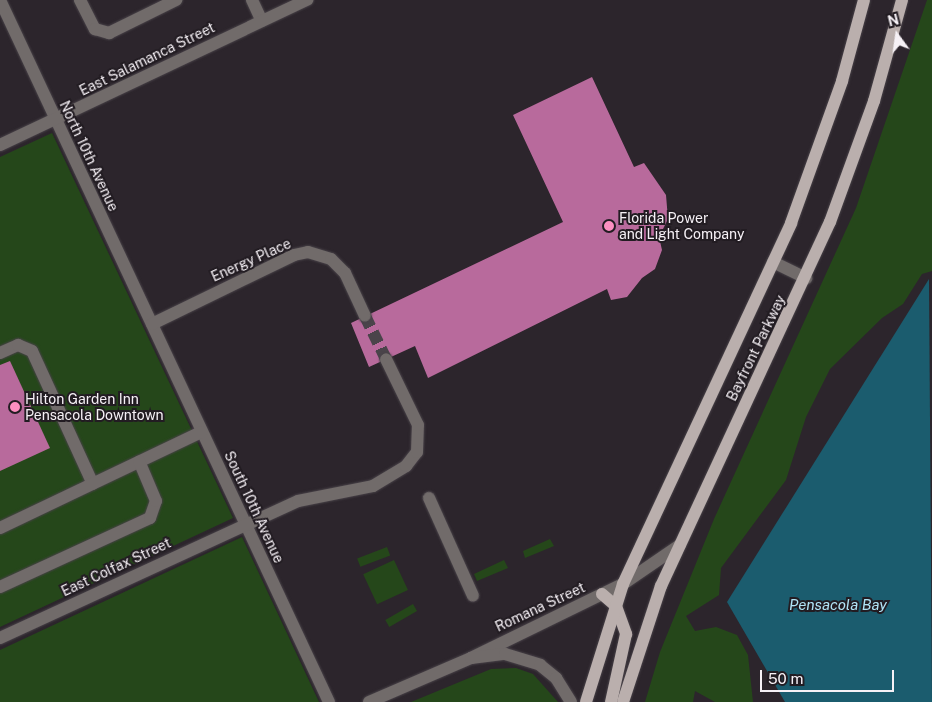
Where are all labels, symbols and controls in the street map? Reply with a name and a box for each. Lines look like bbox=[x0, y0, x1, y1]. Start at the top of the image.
north arrow bbox=[872, 10, 922, 60]
text: N bbox=[886, 11, 901, 30]
street label: East Salamanca Street bbox=[77, 19, 217, 99]
street label: North 10th Avenue bbox=[56, 98, 122, 214]
place label: Florida Power and Light Company bbox=[619, 210, 744, 242]
marker: Florida Power and Light Company bbox=[603, 220, 615, 232]
street label: Energy Place bbox=[208, 235, 294, 285]
street label: Bayfront Parkway bbox=[723, 292, 789, 404]
place label: Hilton Garden Inn Pensacola Downtown bbox=[25, 391, 164, 424]
marker: Hilton Garden Inn Pensacola Downtown bbox=[9, 401, 21, 413]
street label: South 10th Avenue bbox=[221, 448, 287, 566]
street label: East Colfax Street bbox=[59, 534, 173, 600]
street label: Romana Street bbox=[492, 579, 588, 635]
water label: Pensacola Bay bbox=[789, 596, 887, 614]
scale bar bbox=[762, 660, 896, 692]
text: 50 m bbox=[768, 670, 803, 687]

